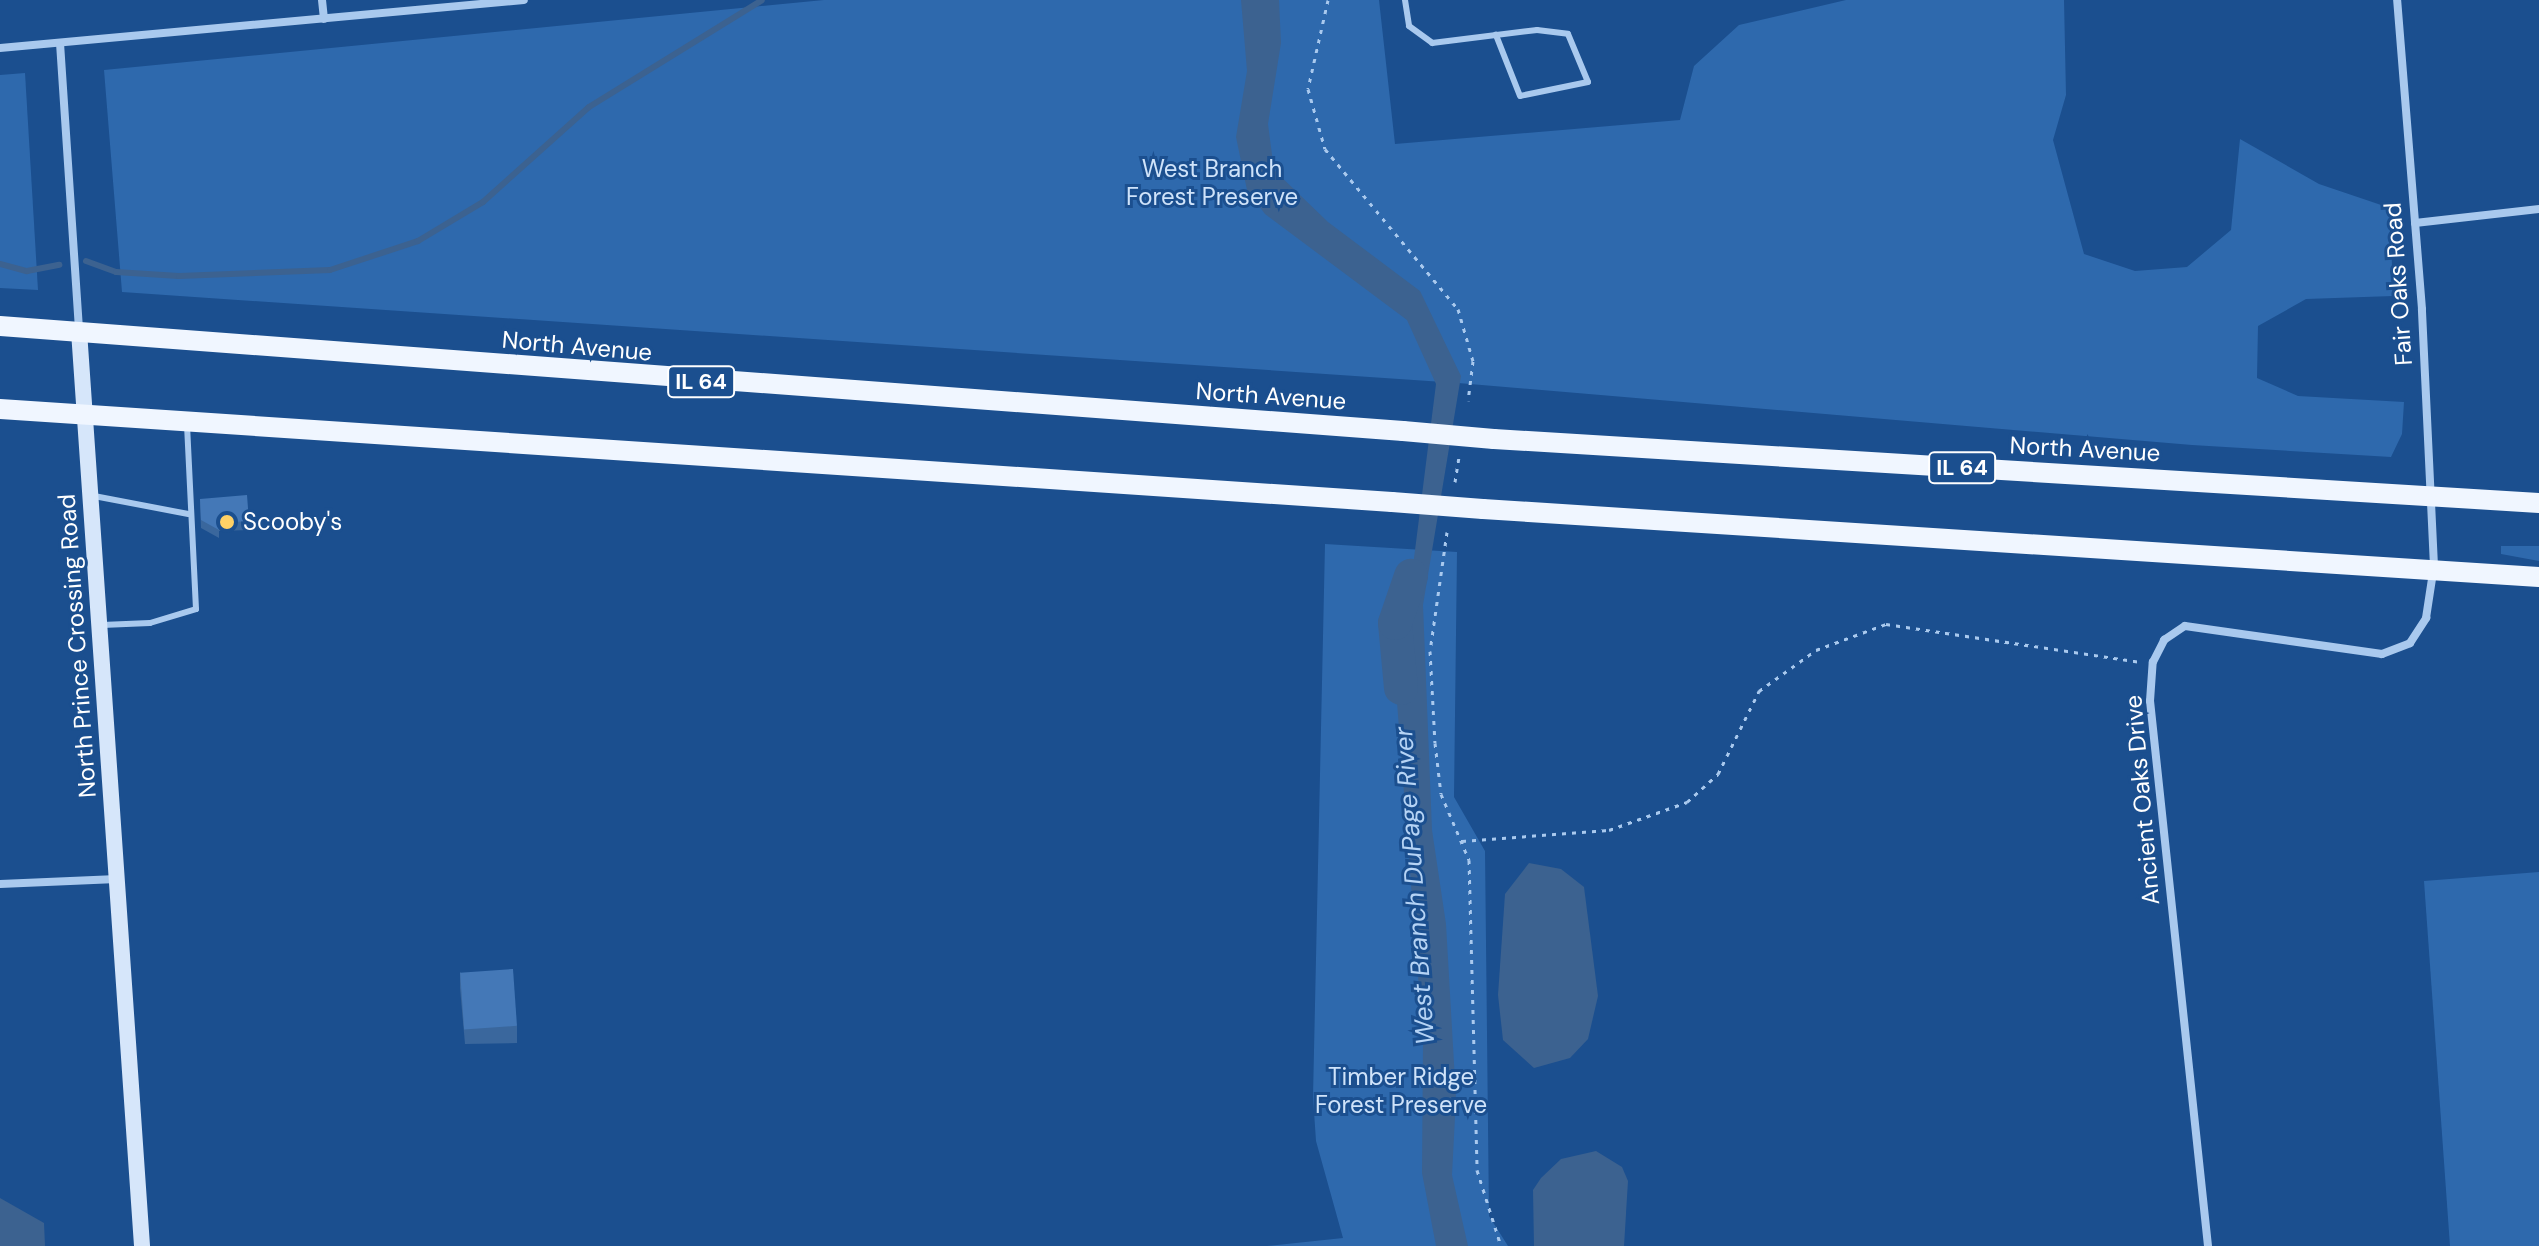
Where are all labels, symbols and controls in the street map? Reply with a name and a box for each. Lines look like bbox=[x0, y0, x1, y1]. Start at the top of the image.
park label: West Branch Forest Preserve bbox=[1126, 155, 1298, 211]
street label: Fair Oaks Road bbox=[2378, 201, 2418, 367]
street label: North Avenue bbox=[501, 325, 653, 367]
road number: IL 64 bbox=[667, 364, 735, 400]
street label: North Avenue bbox=[1195, 376, 1347, 416]
street label: North Avenue bbox=[2009, 431, 2161, 467]
road number: IL 64 bbox=[1928, 450, 1996, 486]
street label: North Prince Crossing Road bbox=[52, 493, 102, 799]
place label: Scooby's bbox=[243, 508, 342, 536]
marker: Scooby's bbox=[218, 513, 236, 531]
street label: Ancient Oaks Drive bbox=[2118, 694, 2166, 906]
water label: West Branch DuPage River bbox=[1388, 726, 1442, 1046]
park label: Timber Ridge Forest Preserve bbox=[1315, 1063, 1487, 1119]

